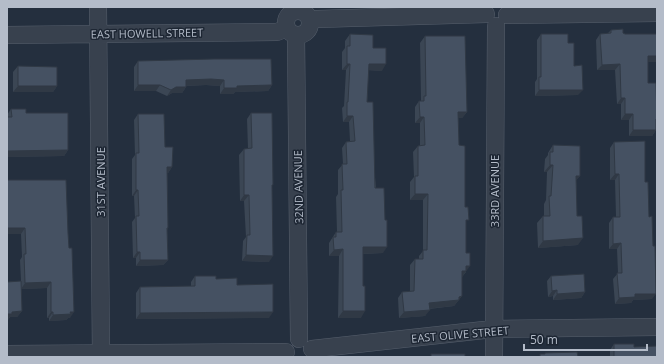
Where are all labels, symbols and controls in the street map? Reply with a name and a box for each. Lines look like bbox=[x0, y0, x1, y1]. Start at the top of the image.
street label: EAST HOWELL STREET bbox=[91, 25, 203, 41]
street label: 31ST AVENUE bbox=[93, 147, 108, 217]
street label: 32ND AVENUE bbox=[290, 150, 306, 224]
street label: 33RD AVENUE bbox=[487, 155, 502, 227]
street label: EAST OLIVE STREET bbox=[410, 322, 510, 346]
scale bar bbox=[524, 326, 647, 352]
text: 50 m bbox=[530, 331, 558, 348]

